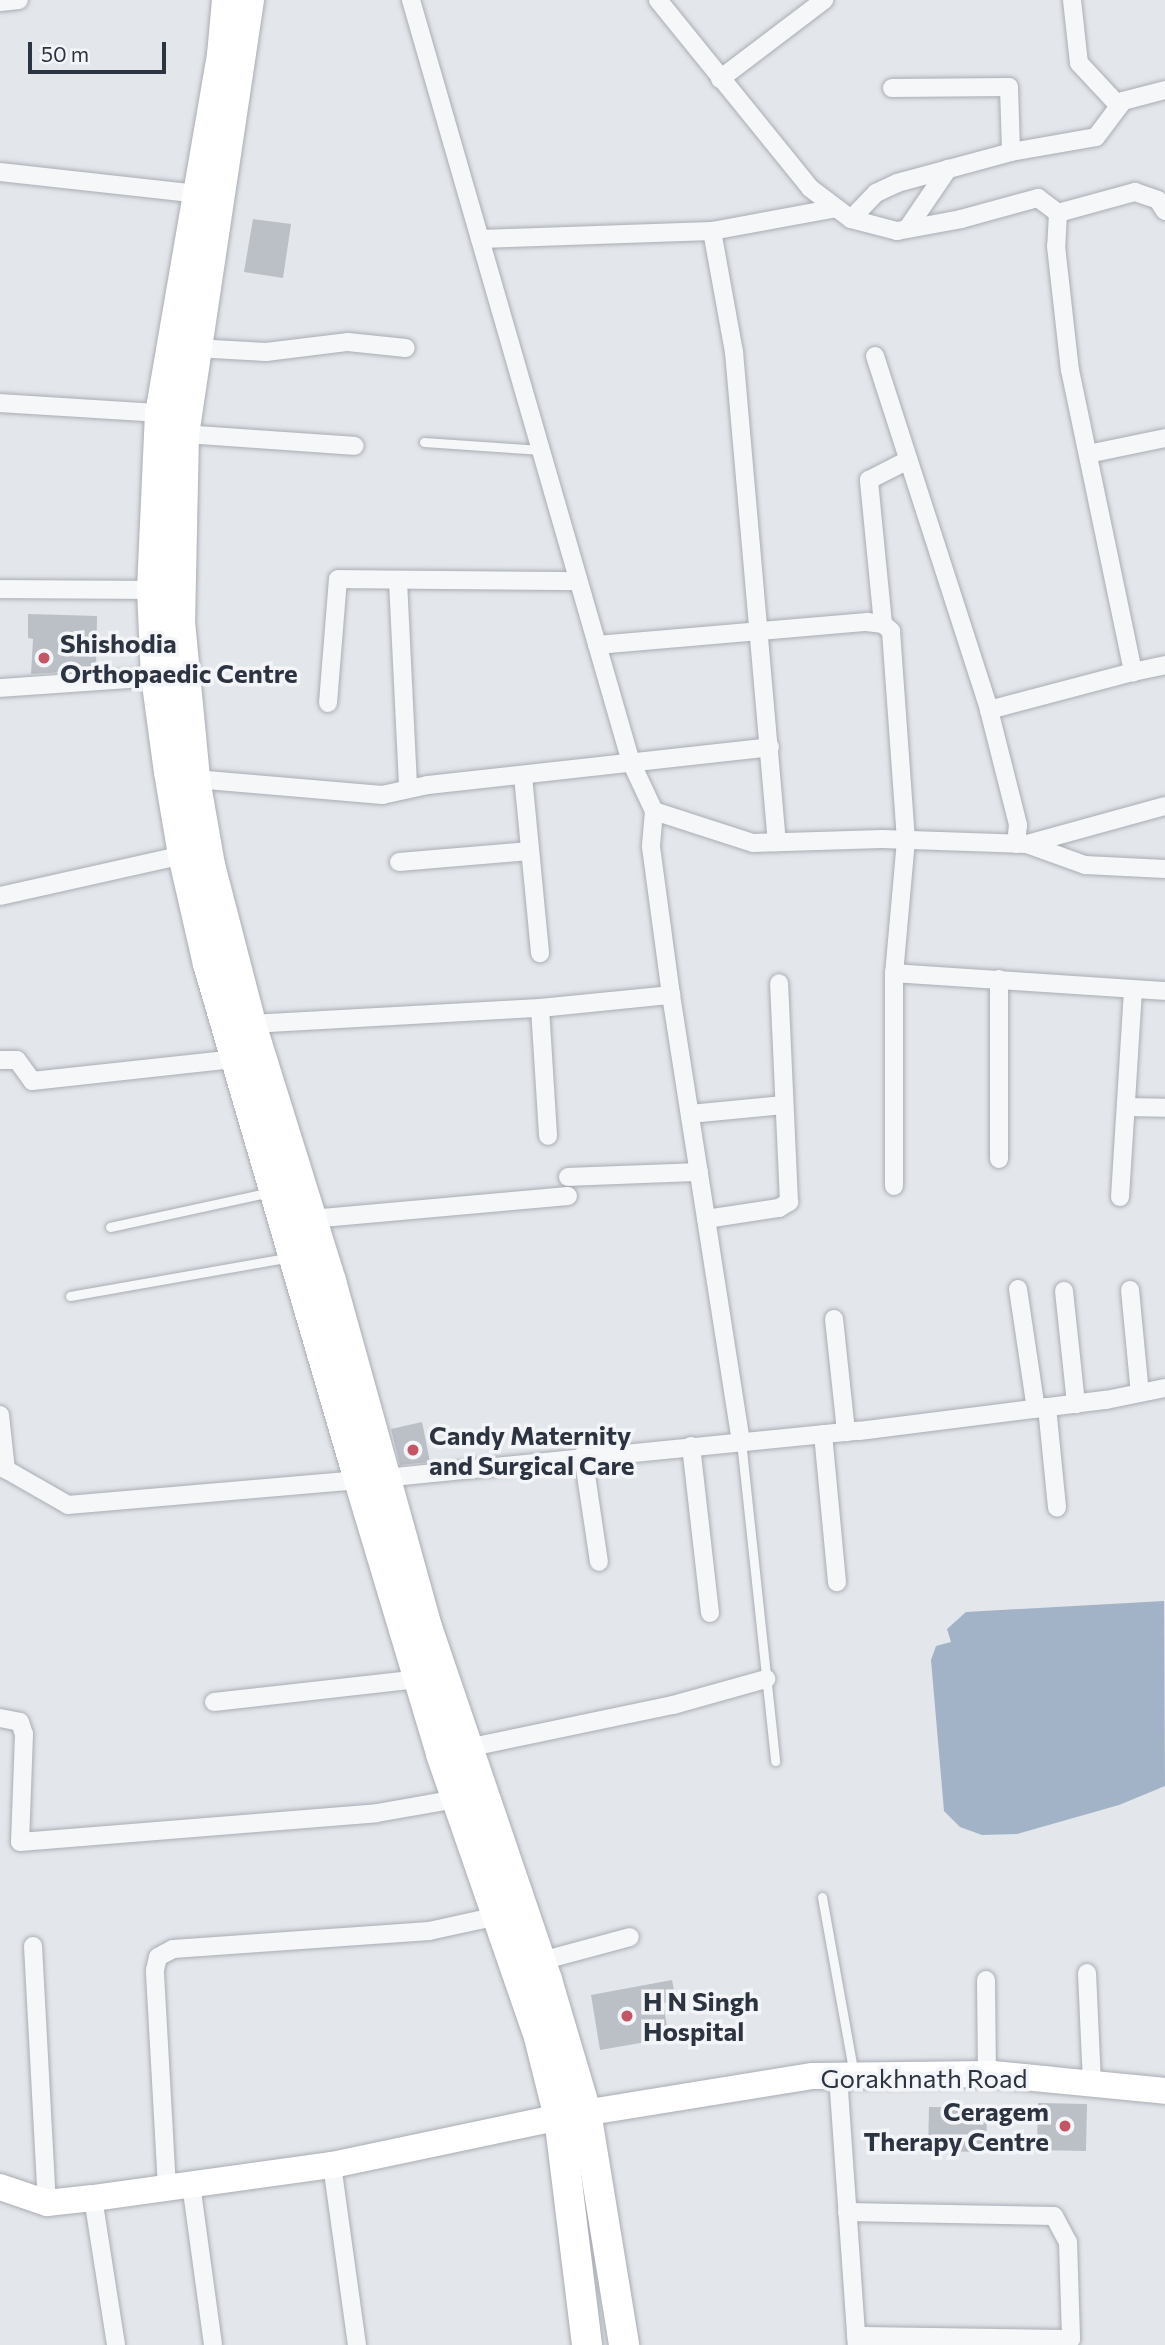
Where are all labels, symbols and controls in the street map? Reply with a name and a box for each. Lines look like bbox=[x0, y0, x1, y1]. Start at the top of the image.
scale bar bbox=[32, 28, 170, 72]
text: 50 m bbox=[41, 41, 89, 66]
place label: Shishodia Orthopaedic Centre bbox=[60, 627, 298, 688]
marker: Shishodia Orthopaedic Centre bbox=[34, 648, 54, 668]
place label: Candy Maternity and Surgical Care bbox=[429, 1419, 634, 1480]
marker: Candy Maternity and Surgical Care bbox=[403, 1440, 423, 1460]
place label: H N Singh Hospital bbox=[643, 1985, 759, 2046]
marker: H N Singh Hospital bbox=[617, 2006, 637, 2026]
street label: Gorakhnath Road bbox=[820, 2062, 1028, 2094]
place label: Ceragem Therapy Centre bbox=[864, 2095, 1049, 2156]
marker: Ceragem Therapy Centre bbox=[1055, 2116, 1075, 2136]

